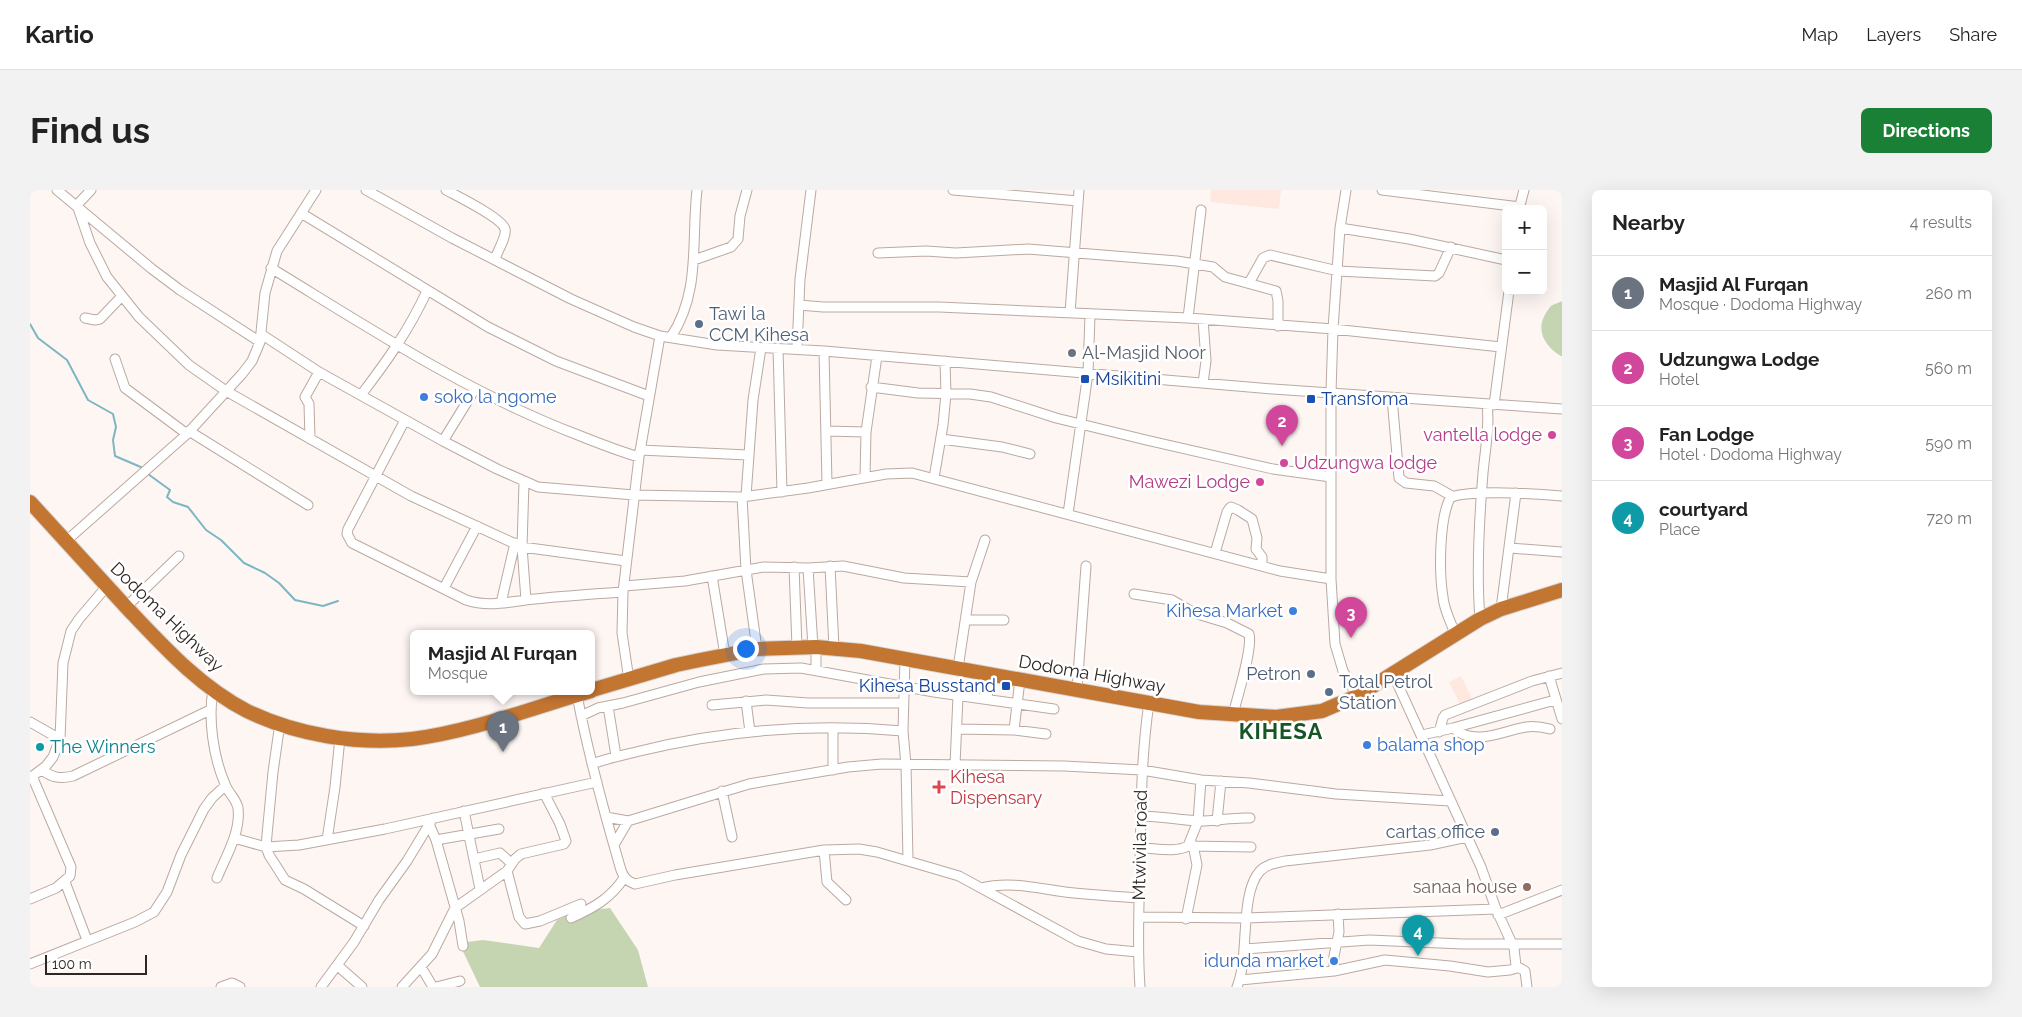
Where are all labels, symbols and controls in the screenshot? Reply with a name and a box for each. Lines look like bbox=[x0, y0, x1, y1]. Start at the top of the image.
text: Kartio bbox=[25, 20, 94, 49]
text: Map bbox=[1802, 24, 1838, 45]
text: Layers bbox=[1866, 24, 1921, 45]
text: Share bbox=[1949, 24, 1997, 45]
button: Directions bbox=[1861, 108, 1992, 153]
text: Find us bbox=[30, 110, 150, 151]
map controls bbox=[1502, 205, 1547, 295]
button: + bbox=[1502, 205, 1547, 250]
text: Nearby bbox=[1612, 210, 1685, 235]
text: 4 results bbox=[1910, 213, 1972, 232]
button: − bbox=[1502, 250, 1547, 295]
text: Masjid Al Furqan bbox=[1659, 273, 1808, 295]
text: 1 bbox=[1624, 284, 1632, 303]
text: 260 m bbox=[1925, 284, 1972, 303]
text: Mosque · Dodoma Highway bbox=[1659, 295, 1862, 314]
place label: Tawi la CCM Kihesa bbox=[709, 303, 809, 345]
marker: Tawi la CCM Kihesa bbox=[693, 318, 705, 330]
place label: Al-Masjid Noor bbox=[1082, 342, 1206, 363]
marker: Al-Masjid Noor bbox=[1066, 347, 1078, 359]
text: Udzungwa Lodge bbox=[1659, 348, 1819, 370]
text: 2 bbox=[1623, 359, 1633, 378]
text: 560 m bbox=[1925, 359, 1972, 378]
place label: Msikitini bbox=[1095, 368, 1161, 389]
text: Hotel bbox=[1659, 370, 1699, 389]
marker: Msikitini bbox=[1079, 373, 1091, 385]
place label: soko la ngome bbox=[434, 386, 557, 407]
place label: Transfoma bbox=[1321, 388, 1408, 409]
marker: soko la ngome bbox=[418, 391, 430, 403]
marker: Transfoma bbox=[1305, 393, 1317, 405]
pin: 2 bbox=[1266, 405, 1298, 446]
text: Fan Lodge bbox=[1659, 423, 1754, 445]
place label: vantella lodge bbox=[1423, 424, 1542, 445]
marker: vantella lodge bbox=[1546, 429, 1558, 441]
text: 3 bbox=[1624, 434, 1632, 453]
text: 590 m bbox=[1925, 434, 1972, 453]
text: Hotel · Dodoma Highway bbox=[1659, 445, 1842, 464]
place label: Udzungwa lodge bbox=[1294, 452, 1438, 473]
marker: Udzungwa lodge bbox=[1278, 457, 1290, 469]
place label: Mawezi Lodge bbox=[1129, 471, 1250, 492]
marker: Mawezi Lodge bbox=[1254, 476, 1266, 488]
text: courtyard bbox=[1659, 498, 1748, 520]
text: 4 bbox=[1623, 509, 1633, 528]
text: 720 m bbox=[1927, 509, 1972, 528]
text: Place bbox=[1659, 520, 1700, 539]
street label: Dodoma Highway bbox=[107, 557, 228, 676]
pin: 3 bbox=[1335, 597, 1367, 638]
place label: Kihesa Market bbox=[1166, 600, 1283, 621]
marker: Kihesa Market bbox=[1287, 605, 1299, 617]
popup bbox=[410, 630, 595, 695]
your location bbox=[733, 636, 759, 662]
text: Masjid Al Furqan bbox=[428, 642, 577, 664]
street label: Dodoma Highway bbox=[1017, 650, 1167, 697]
place label: Petron bbox=[1246, 663, 1301, 684]
text: Mosque bbox=[428, 664, 488, 683]
marker: Petron bbox=[1305, 668, 1317, 680]
place label: Total Petrol Station bbox=[1339, 671, 1433, 713]
place label: Kihesa Busstand bbox=[859, 675, 996, 696]
marker: Kihesa Busstand bbox=[1000, 680, 1012, 692]
marker: Total Petrol Station bbox=[1323, 686, 1335, 698]
pin: 1 bbox=[487, 711, 519, 752]
district label: KIHESA bbox=[1239, 718, 1323, 744]
place label: balama shop bbox=[1377, 734, 1485, 755]
place label: The Winners bbox=[50, 736, 156, 757]
marker: balama shop bbox=[1361, 739, 1373, 751]
marker: The Winners bbox=[34, 741, 46, 753]
place label: Kihesa Dispensary bbox=[950, 766, 1042, 808]
marker: Kihesa Dispensary bbox=[932, 780, 946, 794]
street label: Mtwivila road bbox=[1128, 789, 1151, 901]
place label: cartas office bbox=[1386, 821, 1485, 842]
marker: cartas office bbox=[1489, 826, 1501, 838]
place label: sanaa house bbox=[1413, 876, 1517, 897]
marker: sanaa house bbox=[1521, 881, 1533, 893]
pin: 4 bbox=[1402, 915, 1434, 956]
place label: idunda market bbox=[1204, 950, 1324, 971]
scale bar bbox=[45, 952, 148, 975]
marker: idunda market bbox=[1328, 955, 1340, 967]
text: 100 m bbox=[52, 956, 92, 972]

